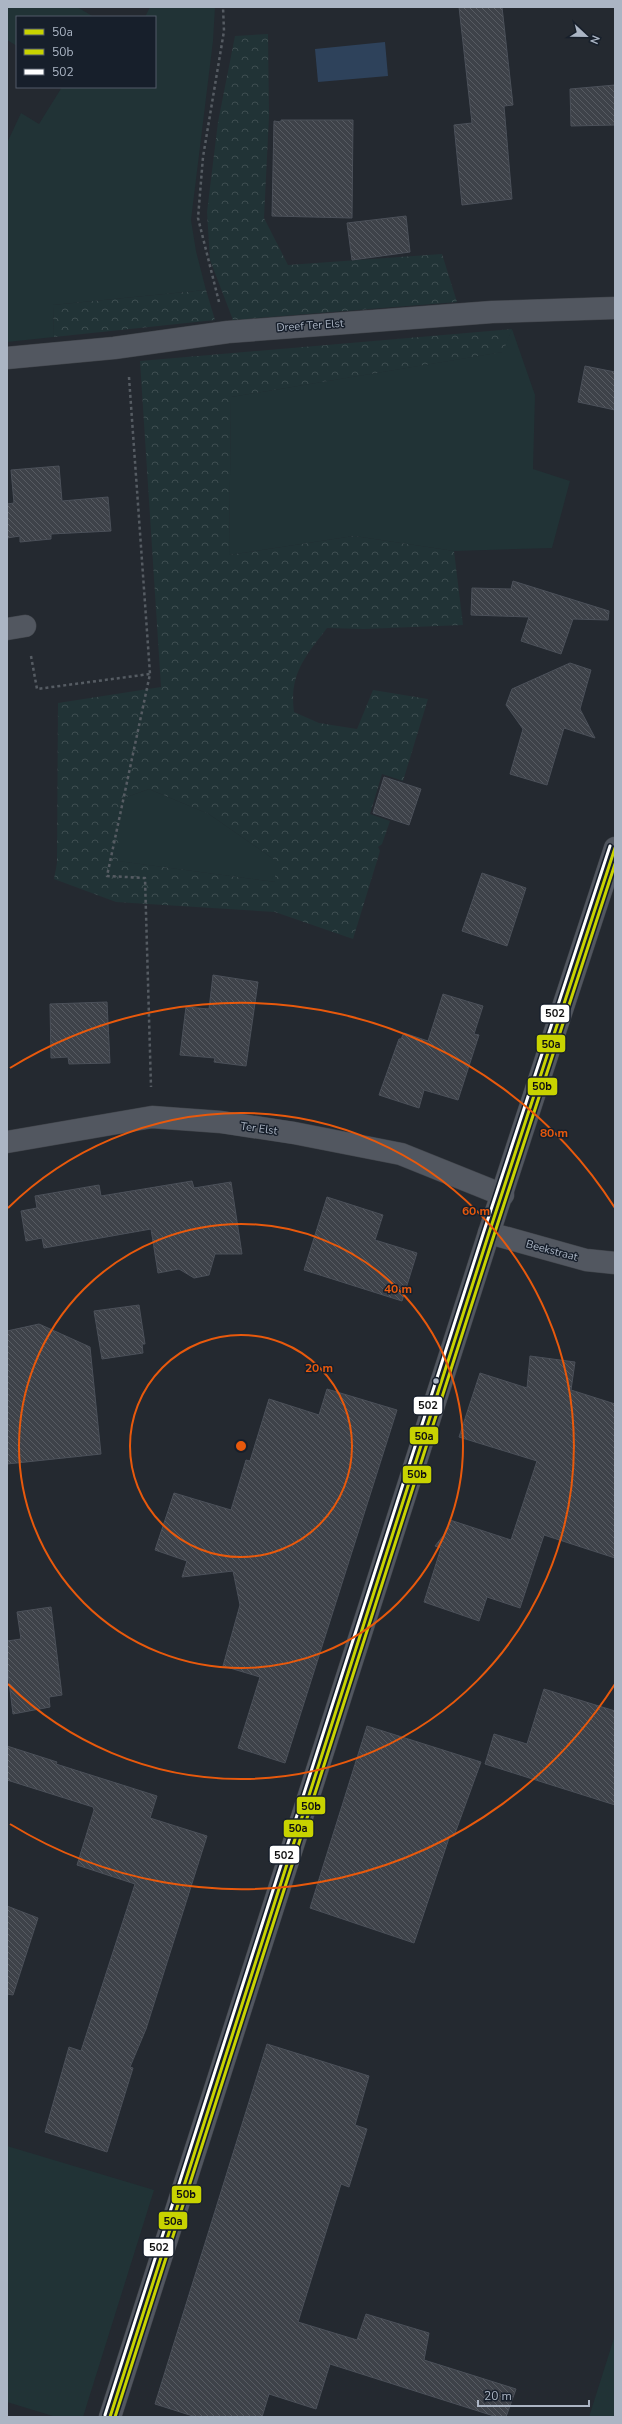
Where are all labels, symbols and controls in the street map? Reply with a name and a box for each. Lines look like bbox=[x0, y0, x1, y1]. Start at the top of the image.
legend bbox=[16, 16, 156, 88]
north arrow bbox=[566, 16, 606, 56]
text: 50a bbox=[52, 24, 73, 40]
text: N bbox=[586, 33, 603, 46]
text: 50b bbox=[52, 44, 73, 60]
text: 502 bbox=[52, 64, 74, 80]
street label: Dreef Ter Elst bbox=[276, 316, 344, 335]
line badge: 502 bbox=[540, 1004, 570, 1023]
text: 502 bbox=[545, 1006, 565, 1021]
line badge: 50a bbox=[536, 1034, 566, 1053]
text: 50a bbox=[541, 1037, 561, 1052]
line badge: 50b bbox=[527, 1077, 558, 1096]
text: 50b bbox=[532, 1079, 552, 1094]
street label: Ter Elst bbox=[240, 1118, 278, 1139]
text: 80 m bbox=[540, 1125, 568, 1141]
text: 60 m bbox=[462, 1203, 490, 1219]
street label: Beekstraat bbox=[524, 1236, 580, 1265]
text: 40 m bbox=[384, 1281, 412, 1297]
text: 20 m bbox=[305, 1360, 333, 1376]
unlabelled marker bbox=[431, 1376, 441, 1386]
line badge: 502 bbox=[413, 1396, 443, 1415]
text: 502 bbox=[418, 1398, 438, 1413]
line badge: 50a bbox=[409, 1426, 439, 1445]
text: 50a bbox=[414, 1429, 434, 1444]
centre of rings bbox=[234, 1439, 248, 1453]
line badge: 50b bbox=[402, 1465, 432, 1484]
text: 50b bbox=[407, 1467, 427, 1482]
line badge: 50b bbox=[296, 1796, 326, 1815]
text: 50b bbox=[301, 1799, 321, 1814]
line badge: 50a bbox=[283, 1819, 314, 1838]
text: 50a bbox=[288, 1821, 308, 1836]
line badge: 502 bbox=[269, 1845, 300, 1864]
text: 502 bbox=[274, 1848, 294, 1863]
line badge: 50b bbox=[171, 2185, 202, 2204]
text: 50b bbox=[176, 2187, 196, 2202]
line badge: 50a bbox=[158, 2211, 188, 2230]
text: 50a bbox=[163, 2214, 183, 2229]
line badge: 502 bbox=[143, 2238, 174, 2257]
text: 502 bbox=[149, 2240, 169, 2255]
scale bar bbox=[478, 2382, 589, 2408]
text: 20 m bbox=[484, 2388, 512, 2404]

